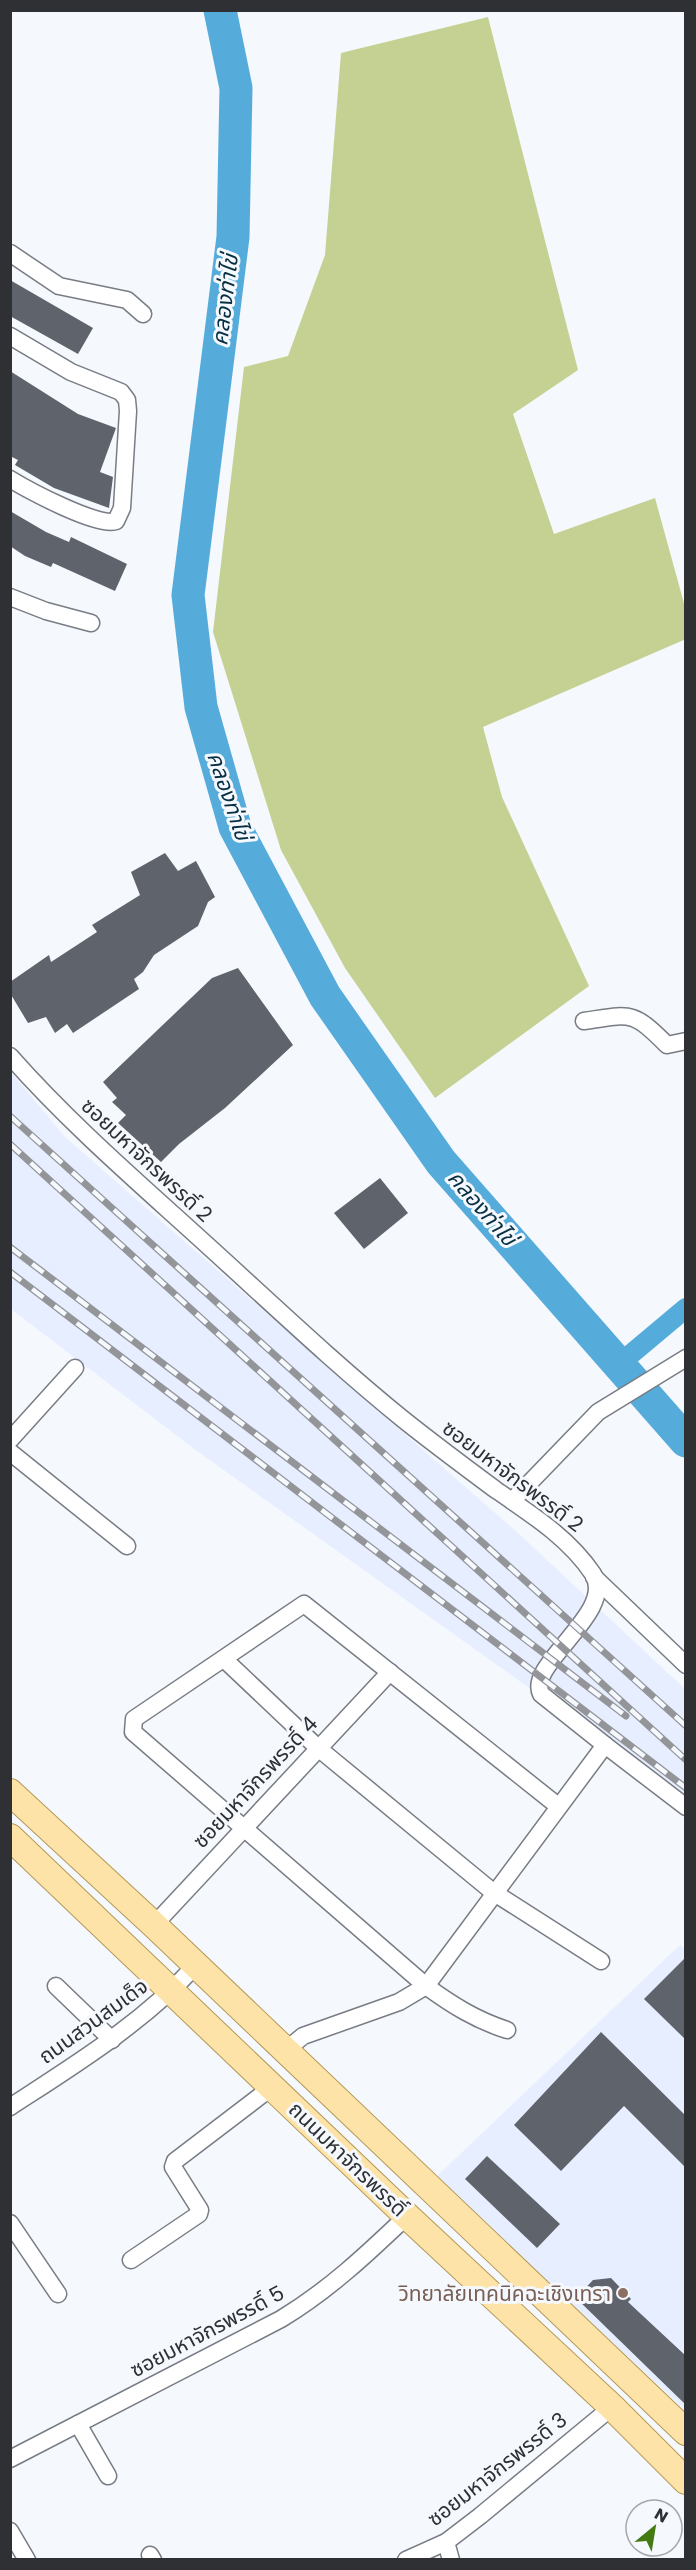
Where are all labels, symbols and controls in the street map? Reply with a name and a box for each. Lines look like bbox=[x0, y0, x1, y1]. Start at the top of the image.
water label: คลองท่าไข่ bbox=[204, 250, 246, 347]
water label: คลองท่าไข่ bbox=[199, 748, 260, 847]
street label: ซอยมหาจักรพรรดิ์ 2 bbox=[75, 1092, 219, 1228]
water label: คลองท่าไข่ bbox=[440, 1163, 526, 1255]
street label: ซอยมหาจักรพรรดิ์ 2 bbox=[437, 1413, 589, 1539]
street label: ซอยมหาจักรพรรดิ์ 4 bbox=[186, 1710, 324, 1854]
street label: ถนนสวนสมเด็จ bbox=[32, 1971, 154, 2071]
street label: ถนนมหาจักรพรรดิ์ bbox=[282, 2095, 414, 2223]
street label: ซอยมหาจักรพรรดิ์ 5 bbox=[125, 2278, 289, 2384]
place label: วิทยาลัยเทคนิคฉะเชิงเทรา bbox=[398, 2279, 611, 2308]
marker: วิทยาลัยเทคนิคฉะเชิงเทรา bbox=[616, 2286, 630, 2300]
street label: ซอยมหาจักรพรรดิ์ 3 bbox=[421, 2405, 573, 2533]
north arrow bbox=[624, 2498, 684, 2558]
text: N bbox=[650, 2502, 672, 2528]

